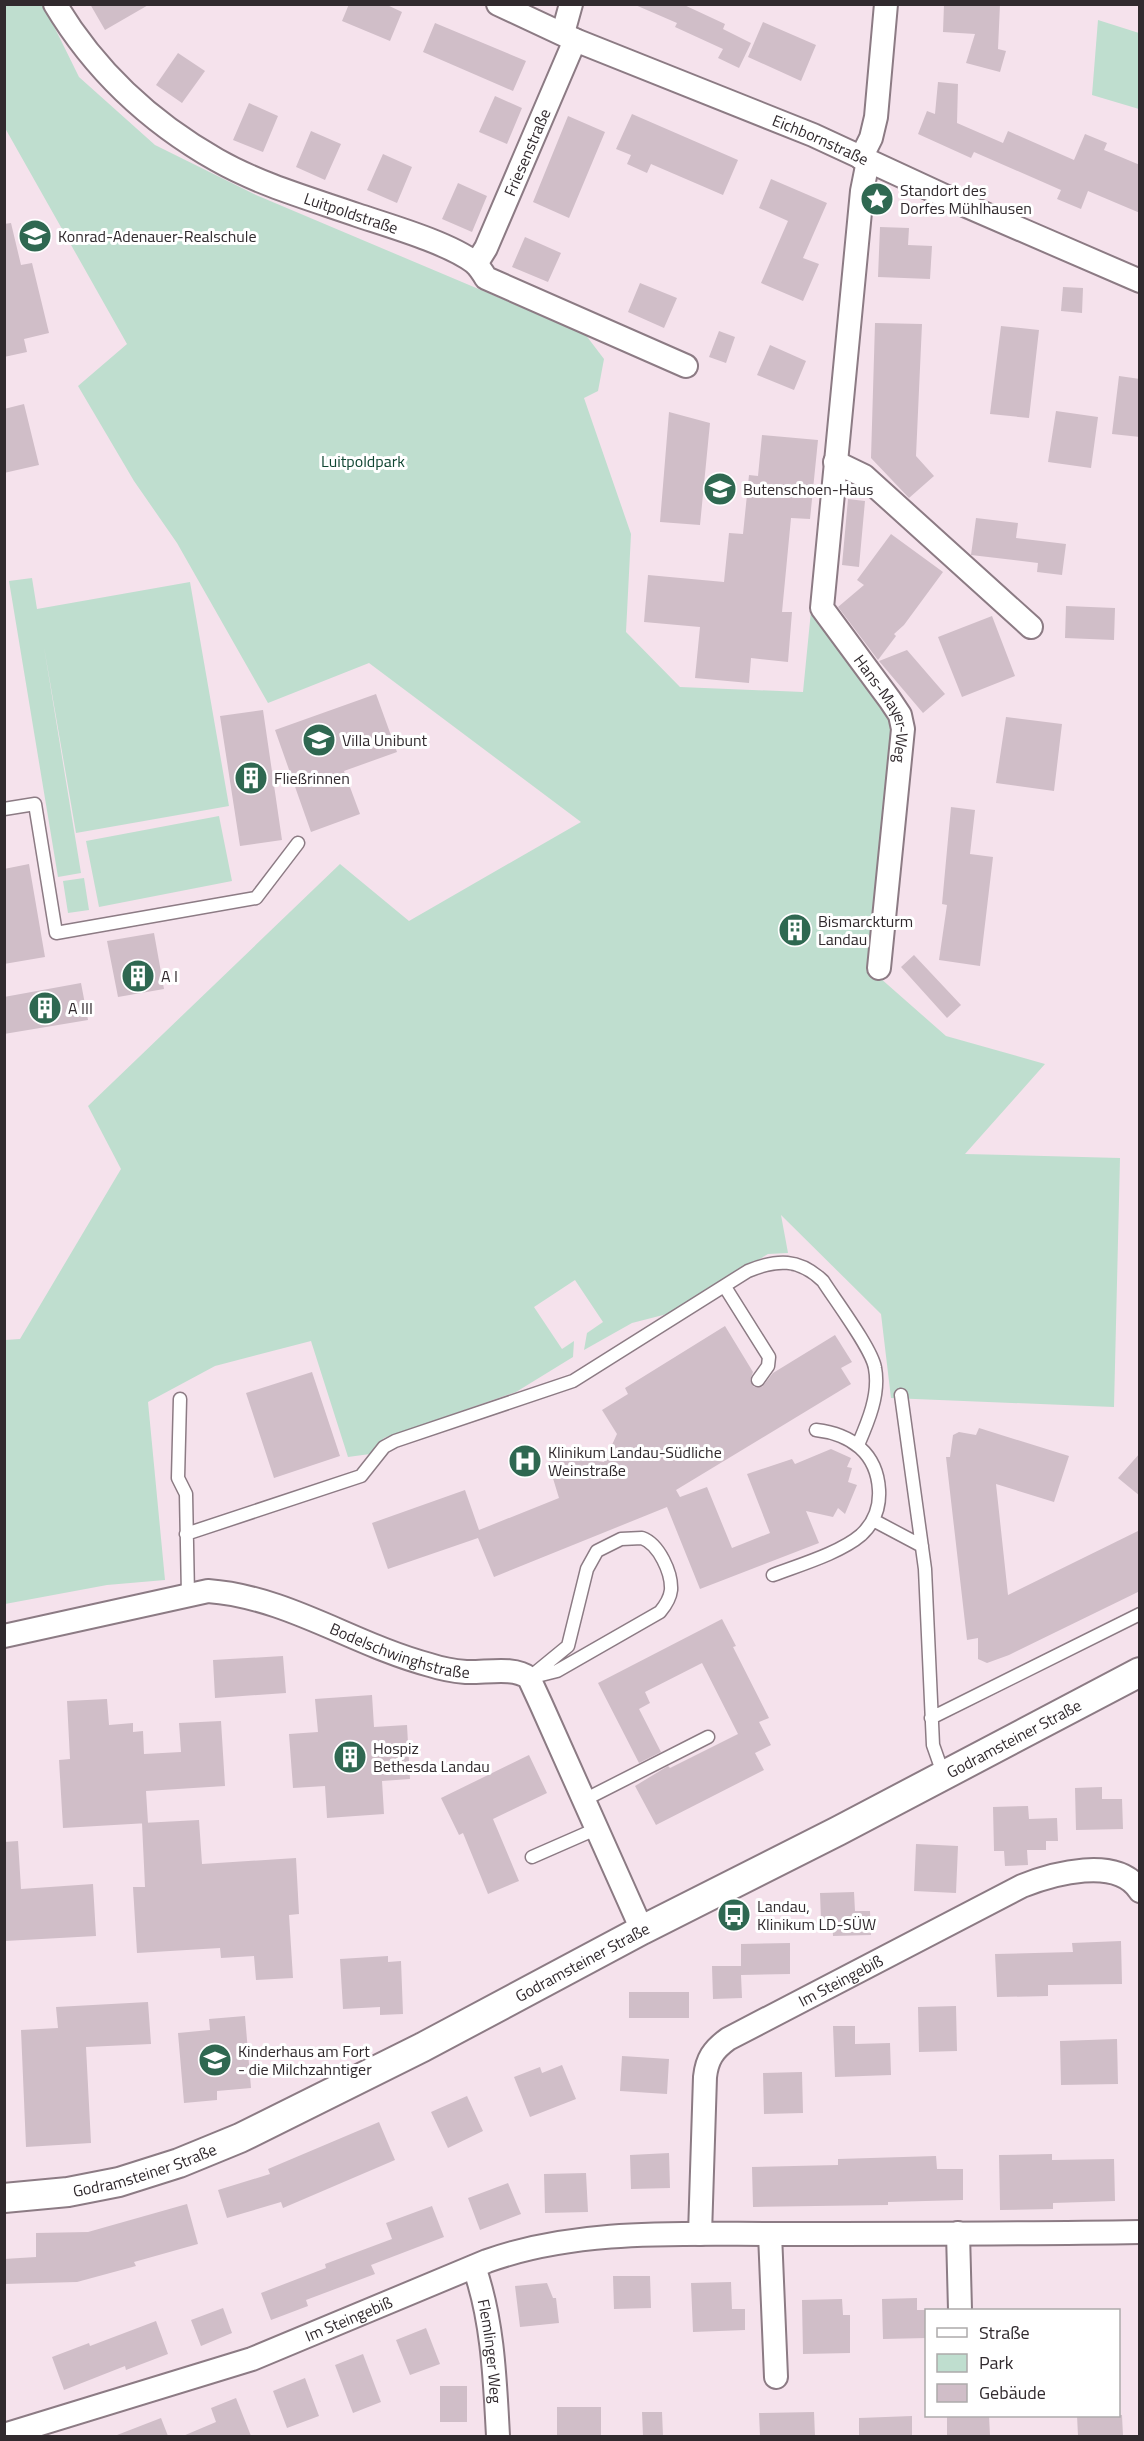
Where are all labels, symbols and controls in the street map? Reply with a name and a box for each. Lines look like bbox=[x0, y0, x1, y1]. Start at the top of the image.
street label: Friesenstraße bbox=[498, 105, 556, 200]
street label: Eichbornstraße bbox=[769, 108, 873, 171]
place label: Standort des Dorfes Mühlhausen bbox=[900, 178, 1032, 220]
place icon: Standort des Dorfes Mühlhausen bbox=[859, 181, 895, 217]
street label: Luitpoldstraße bbox=[301, 186, 401, 240]
school or university icon: Konrad-Adenauer-Realschule bbox=[17, 218, 53, 254]
place label: Konrad-Adenauer-Realschule bbox=[58, 224, 257, 248]
park label: Luitpoldpark bbox=[321, 449, 405, 473]
school or university icon: Butenschoen-Haus bbox=[702, 471, 738, 507]
place label: Butenschoen-Haus bbox=[743, 477, 874, 501]
street label: Hans-Mayer-Weg bbox=[848, 649, 915, 764]
school or university icon: Villa Unibunt bbox=[301, 722, 337, 758]
place label: Villa Unibunt bbox=[342, 728, 428, 752]
building icon: Fließrinnen bbox=[233, 760, 269, 796]
place label: Fließrinnen bbox=[274, 766, 350, 790]
place label: Bismarckturm Landau bbox=[818, 909, 913, 951]
building icon: Bismarckturm Landau bbox=[777, 912, 813, 948]
building icon: A I bbox=[120, 958, 156, 994]
place label: A I bbox=[161, 964, 178, 988]
building icon: A III bbox=[27, 990, 63, 1026]
place label: A III bbox=[68, 996, 93, 1020]
place label: Klinikum Landau-Südliche Weinstraße bbox=[548, 1440, 722, 1482]
hospital icon: Klinikum Landau-Südliche Weinstraße bbox=[507, 1443, 543, 1479]
street label: Bodelschwinghstraße bbox=[326, 1616, 471, 1684]
street label: Godramsteiner Straße bbox=[942, 1693, 1085, 1784]
place label: Hospiz Bethesda Landau bbox=[373, 1736, 490, 1778]
building icon: Hospiz Bethesda Landau bbox=[332, 1739, 368, 1775]
place label: Landau, Klinikum LD-SÜW bbox=[757, 1894, 876, 1936]
bus stop icon: Landau, Klinikum LD-SÜW bbox=[716, 1897, 752, 1933]
street label: Godramsteiner Straße bbox=[511, 1916, 654, 2008]
street label: Im Steingebiß bbox=[794, 1948, 887, 2012]
place label: Kinderhaus am Fort - die Milchzahntiger bbox=[238, 2039, 372, 2081]
school or university icon: Kinderhaus am Fort - die Milchzahntiger bbox=[197, 2042, 233, 2078]
street label: Godramsteiner Straße bbox=[71, 2137, 220, 2203]
street label: Im Steingebiß bbox=[301, 2290, 396, 2348]
street label: Flemlinger Weg bbox=[472, 2297, 508, 2404]
legend bbox=[925, 2309, 1120, 2417]
text: Straße bbox=[979, 2319, 1030, 2346]
text: Park bbox=[979, 2349, 1014, 2376]
text: Gebäude bbox=[979, 2379, 1046, 2406]

